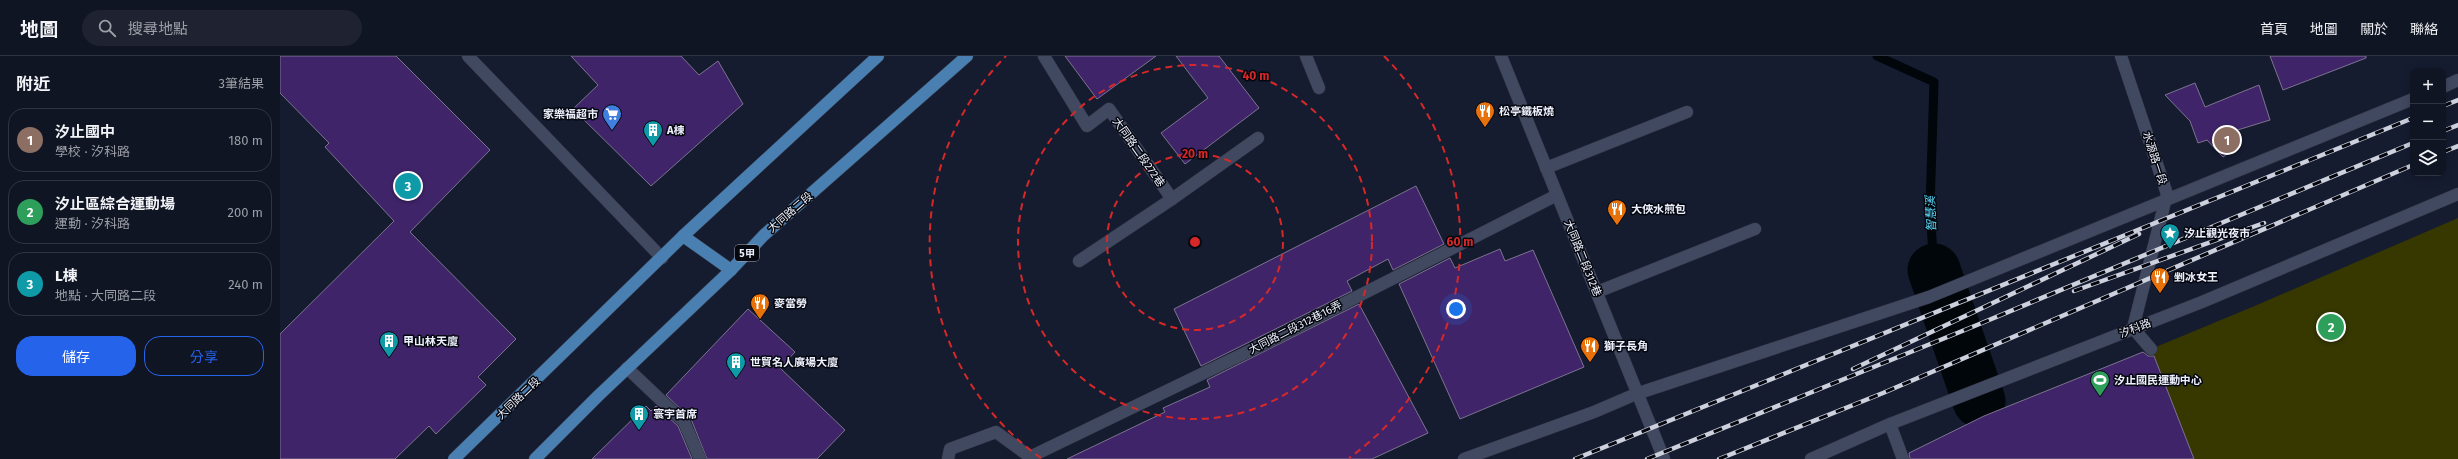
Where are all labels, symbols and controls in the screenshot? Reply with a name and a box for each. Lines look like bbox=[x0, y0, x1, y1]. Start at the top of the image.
search box bbox=[82, 10, 362, 46]
icon: search bbox=[96, 17, 118, 39]
text: 地圖 bbox=[20, 18, 58, 41]
text: 搜尋地點 bbox=[128, 20, 188, 38]
text: 首頁 bbox=[2260, 21, 2288, 38]
text: 地圖 bbox=[2310, 21, 2338, 38]
text: 關於 bbox=[2360, 21, 2388, 38]
text: 聯絡 bbox=[2410, 21, 2438, 38]
map controls bbox=[2410, 68, 2446, 176]
button: + bbox=[2410, 68, 2446, 104]
text: 40 m bbox=[1243, 69, 1269, 83]
text: 附近 bbox=[16, 74, 50, 95]
text: 3筆結果 bbox=[219, 76, 264, 91]
restaurant icon: 松亭鐵板燒 bbox=[1474, 100, 1496, 128]
supermarket icon: 家樂福超市 bbox=[601, 103, 623, 131]
button: − bbox=[2410, 104, 2446, 140]
place label: 松亭鐵板燒 bbox=[1499, 105, 1554, 118]
place label: 家樂福超市 bbox=[543, 108, 598, 121]
street label: 大同路二段272巷 bbox=[1110, 115, 1167, 189]
building icon: A棟 bbox=[642, 119, 664, 147]
text: 汐止國中 bbox=[55, 123, 115, 141]
place label: A棟 bbox=[666, 124, 685, 137]
pin: 1 bbox=[2214, 125, 2240, 155]
street label: 水源路一段 bbox=[2140, 130, 2169, 186]
text: 1 bbox=[27, 133, 33, 148]
text: 180 m bbox=[228, 133, 263, 148]
button: layers bbox=[2410, 140, 2446, 176]
text: 學校 · 汐科路 bbox=[55, 144, 130, 159]
text: 20 m bbox=[1182, 147, 1208, 161]
pin: 3 bbox=[395, 171, 421, 201]
street label: 大同路二段 bbox=[765, 189, 815, 235]
water label: 智慧溪 bbox=[1923, 194, 1939, 232]
text: 汐止區綜合運動場 bbox=[55, 195, 175, 213]
restaurant icon: 大俠水煎包 bbox=[1606, 198, 1628, 226]
place label: 大俠水煎包 bbox=[1631, 203, 1686, 216]
text: 2 bbox=[27, 205, 33, 220]
text: 200 m bbox=[227, 205, 263, 220]
text: 運動 · 汐科路 bbox=[55, 216, 130, 231]
street label: 大同路二段312巷 bbox=[1561, 218, 1604, 298]
place icon: 汐止觀光夜市 bbox=[2159, 222, 2181, 250]
place label: 汐止觀光夜市 bbox=[2184, 227, 2250, 240]
centre of rings bbox=[1188, 235, 1202, 249]
text: 60 m bbox=[1447, 235, 1473, 249]
road number: 5甲 bbox=[735, 245, 759, 261]
restaurant icon: 剉冰女王 bbox=[2149, 266, 2171, 294]
text: L棟 bbox=[55, 267, 78, 285]
place label: 剉冰女王 bbox=[2174, 271, 2218, 284]
text: 3 bbox=[27, 277, 33, 292]
text: 240 m bbox=[228, 277, 263, 292]
text: 地點 · 大同路二段 bbox=[55, 288, 156, 303]
restaurant icon: 麥當勞 bbox=[749, 292, 771, 320]
place label: 麥當勞 bbox=[774, 297, 807, 310]
street label: 大同路二段312巷16弄 bbox=[1246, 298, 1344, 357]
your location bbox=[1446, 299, 1466, 319]
pin: 2 bbox=[2318, 312, 2344, 342]
street label: 汐科路 bbox=[2117, 316, 2153, 340]
building icon: 甲山林天廈 bbox=[378, 330, 400, 358]
place label: 甲山林天廈 bbox=[403, 335, 458, 348]
restaurant icon: 獅子長角 bbox=[1579, 335, 1601, 363]
button: 儲存 bbox=[16, 336, 136, 376]
button: 分享 bbox=[144, 336, 264, 376]
place label: 獅子長角 bbox=[1604, 340, 1648, 353]
building icon: 世貿名人廣場大廈 bbox=[725, 351, 747, 379]
place label: 世貿名人廣場大廈 bbox=[750, 356, 838, 369]
sports icon: 汐止國民運動中心 bbox=[2089, 369, 2111, 397]
place label: 汐止國民運動中心 bbox=[2114, 374, 2202, 387]
street label: 大同路二段 bbox=[494, 375, 543, 422]
building icon: 寰宇首席 bbox=[628, 403, 650, 431]
place label: 寰宇首席 bbox=[653, 408, 697, 421]

